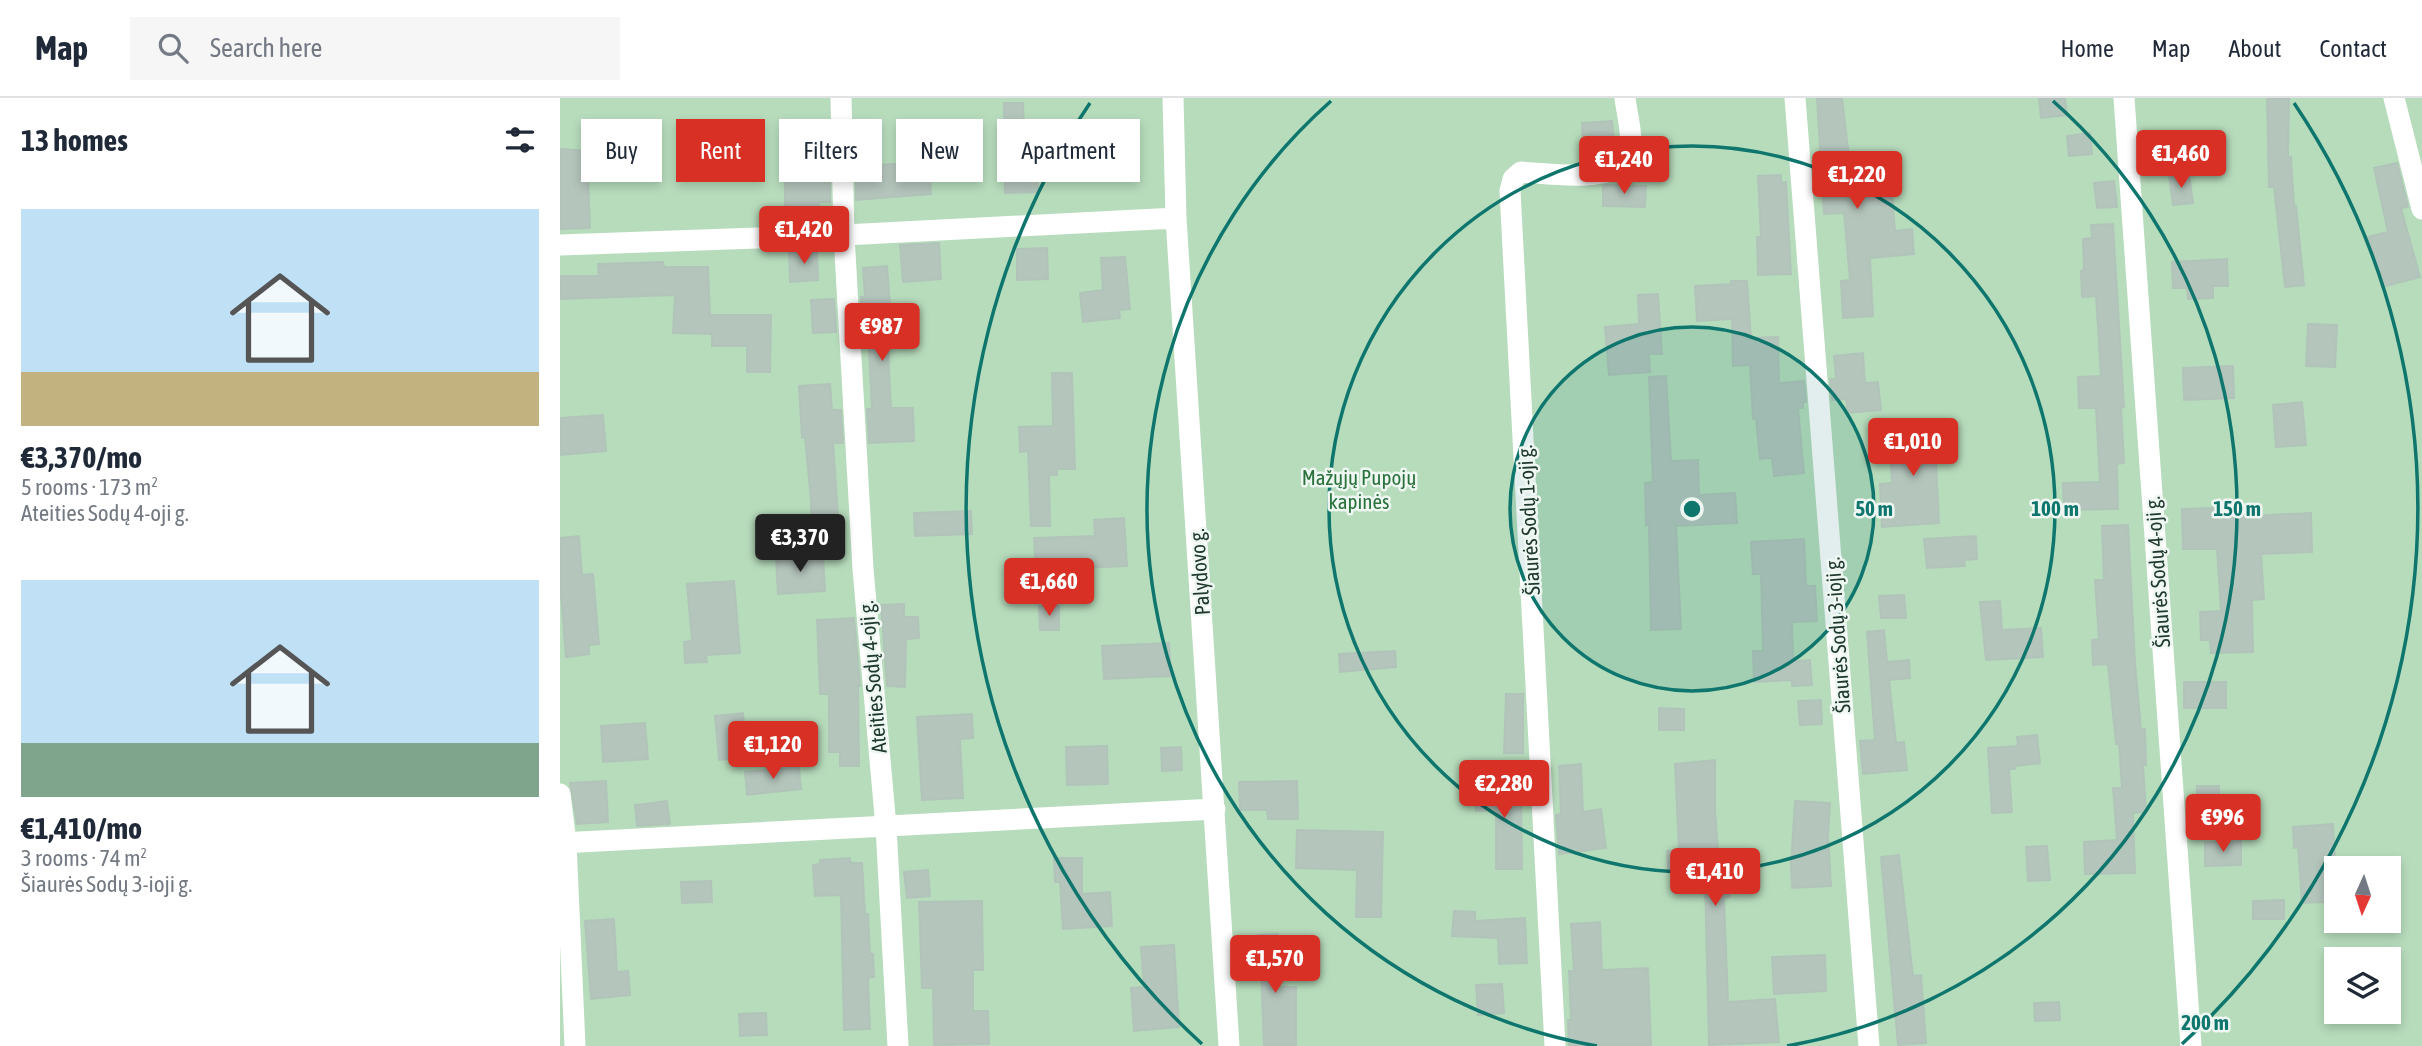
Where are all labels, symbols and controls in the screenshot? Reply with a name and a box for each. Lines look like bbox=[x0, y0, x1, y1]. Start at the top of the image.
search box bbox=[130, 17, 620, 80]
text: Map bbox=[35, 29, 88, 67]
icon: search bbox=[154, 29, 192, 67]
text: Search here bbox=[210, 33, 322, 63]
text: Home bbox=[2060, 35, 2114, 62]
text: Map bbox=[2152, 35, 2190, 62]
text: About bbox=[2228, 35, 2281, 62]
text: Contact bbox=[2319, 35, 2387, 62]
chip: Buy bbox=[581, 119, 662, 182]
chip: Rent bbox=[676, 119, 765, 182]
chip: Filters bbox=[779, 119, 882, 182]
chip: New bbox=[896, 119, 983, 182]
chip: Apartment bbox=[997, 119, 1140, 182]
icon: filters bbox=[501, 121, 539, 159]
text: 13 homes bbox=[21, 123, 128, 157]
pin: €1,460 bbox=[2124, 130, 2238, 190]
pin: €1,240 bbox=[1567, 136, 1681, 196]
text: €1,460 bbox=[2152, 140, 2210, 166]
text: €1,240 bbox=[1595, 146, 1653, 172]
pin: €1,220 bbox=[1800, 152, 1914, 211]
text: €1,220 bbox=[1828, 161, 1886, 187]
pin: €1,420 bbox=[747, 206, 861, 266]
text: €1,420 bbox=[775, 216, 833, 242]
icon: home bbox=[217, 255, 343, 381]
pin: €987 bbox=[841, 303, 923, 363]
text: €987 bbox=[861, 313, 903, 339]
pin: €1,010 bbox=[1856, 418, 1970, 478]
text: €1,010 bbox=[1884, 428, 1942, 454]
text: €3,370/mo bbox=[21, 440, 142, 474]
street label: Šiaurės Sodų 1-oji g. bbox=[1512, 444, 1544, 596]
park label: Mažųjų Pupojų kapinės bbox=[1302, 465, 1416, 513]
text: 5 rooms · 173 m² bbox=[21, 474, 158, 500]
text: 50 m bbox=[1855, 496, 1893, 520]
text: 100 m bbox=[2031, 496, 2079, 520]
street label: Šiaurės Sodų 4-oji g. bbox=[2140, 496, 2174, 648]
text: 150 m bbox=[2213, 496, 2261, 520]
centre of rings bbox=[1680, 497, 1704, 521]
text: Ateities Sodų 4-oji g. bbox=[21, 500, 189, 526]
pin: €3,370 bbox=[743, 514, 857, 574]
text: €3,370 bbox=[771, 524, 829, 550]
street label: Palydovo g. bbox=[1184, 528, 1214, 616]
street label: Šiaurės Sodų 3-ioji g. bbox=[1820, 556, 1854, 714]
pin: €1,660 bbox=[992, 559, 1106, 618]
text: €1,660 bbox=[1020, 568, 1078, 594]
street label: Ateities Sodų 4-oji g. bbox=[853, 600, 891, 754]
icon: home bbox=[217, 626, 343, 752]
pin: €1,120 bbox=[716, 722, 830, 781]
text: €1,120 bbox=[744, 731, 802, 757]
pin: €2,280 bbox=[1447, 760, 1561, 820]
text: €2,280 bbox=[1475, 770, 1533, 796]
pin: €996 bbox=[2182, 794, 2264, 854]
text: €996 bbox=[2202, 804, 2244, 830]
text: €1,410/mo bbox=[21, 811, 142, 845]
text: 3 rooms · 74 m² bbox=[21, 845, 147, 871]
pin: €1,410 bbox=[1658, 848, 1772, 908]
north arrow bbox=[2324, 856, 2401, 933]
map controls bbox=[2324, 856, 2401, 1024]
text: €1,410 bbox=[1686, 858, 1744, 884]
text: Šiaurės Sodų 3-ioji g. bbox=[21, 871, 192, 897]
pin: €1,570 bbox=[1218, 936, 1332, 995]
text: €1,570 bbox=[1246, 945, 1304, 971]
button: layers bbox=[2324, 947, 2401, 1024]
text: 200 m bbox=[2181, 1010, 2229, 1034]

